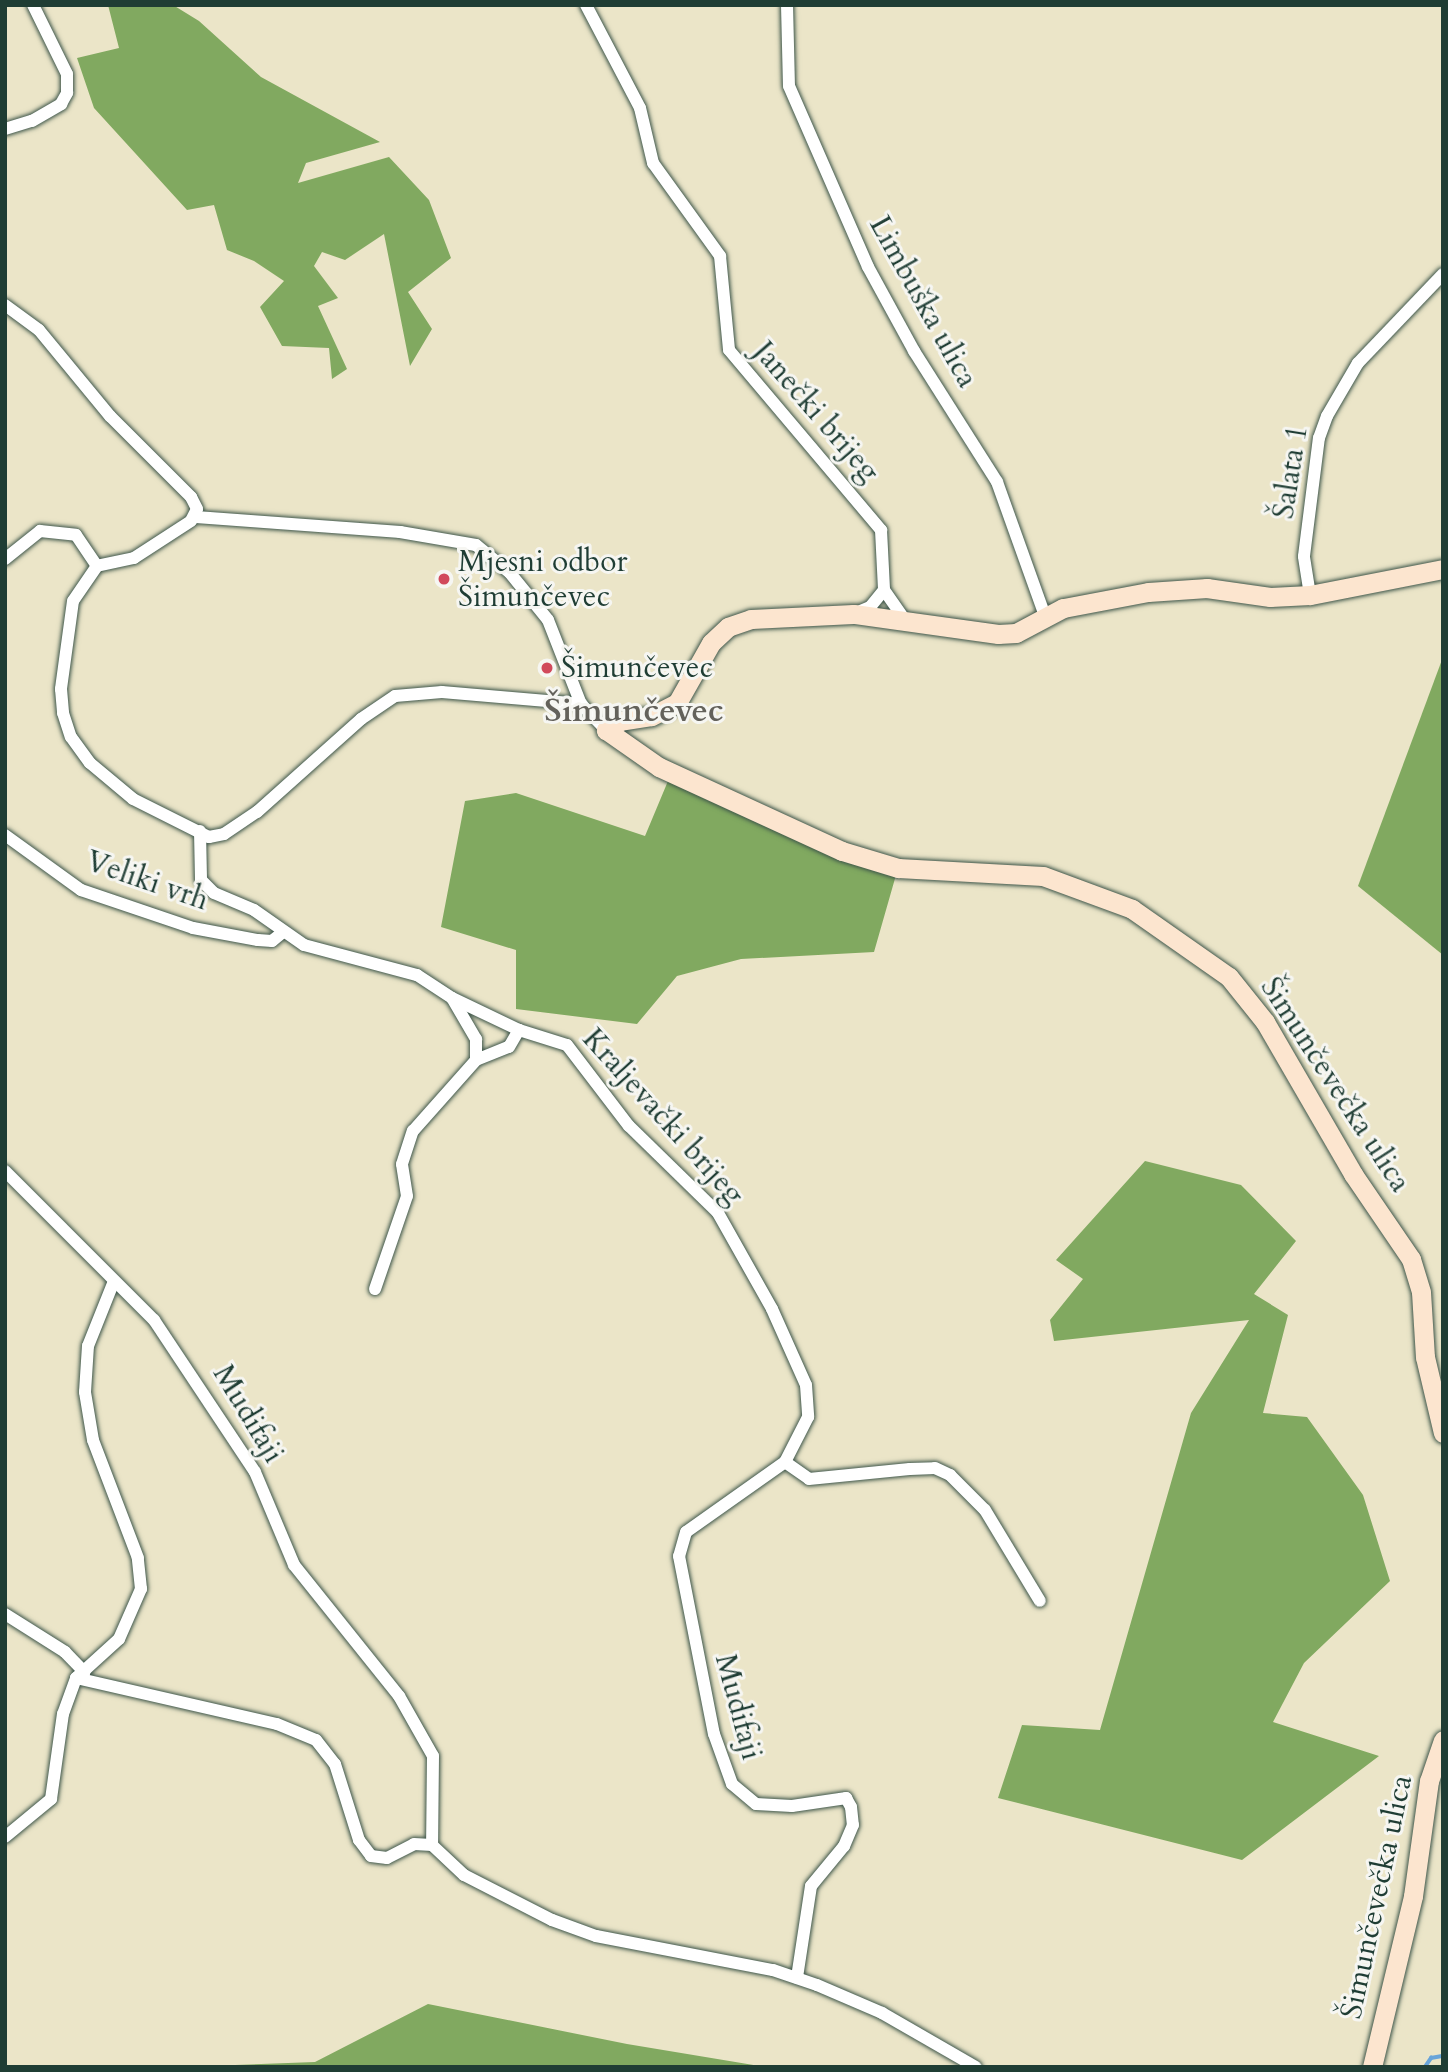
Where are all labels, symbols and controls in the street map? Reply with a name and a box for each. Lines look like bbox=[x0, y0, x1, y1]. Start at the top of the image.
street label: Limbuška ulica bbox=[861, 210, 985, 394]
street label: Janečki brijeg bbox=[745, 334, 887, 490]
street label: Šalata 1 bbox=[1266, 423, 1316, 521]
place label: Mjesni odbor Šimunčevec bbox=[458, 544, 627, 614]
marker: Mjesni odbor Šimunčevec bbox=[436, 571, 452, 587]
place label: Šimunčevec bbox=[561, 650, 713, 686]
marker: Šimunčevec bbox=[539, 660, 555, 676]
district label: Šimunčevec bbox=[544, 691, 724, 731]
street label: Veliki vrh bbox=[81, 843, 213, 919]
street label: Šimunčevečka ulica bbox=[1252, 971, 1418, 1199]
street label: Kraljevački brijeg bbox=[574, 1021, 752, 1213]
street label: Mudifaji bbox=[205, 1358, 291, 1470]
street label: Mudifaji bbox=[707, 1650, 769, 1764]
street label: Šimunčevečka ulica bbox=[1334, 1772, 1420, 2022]

